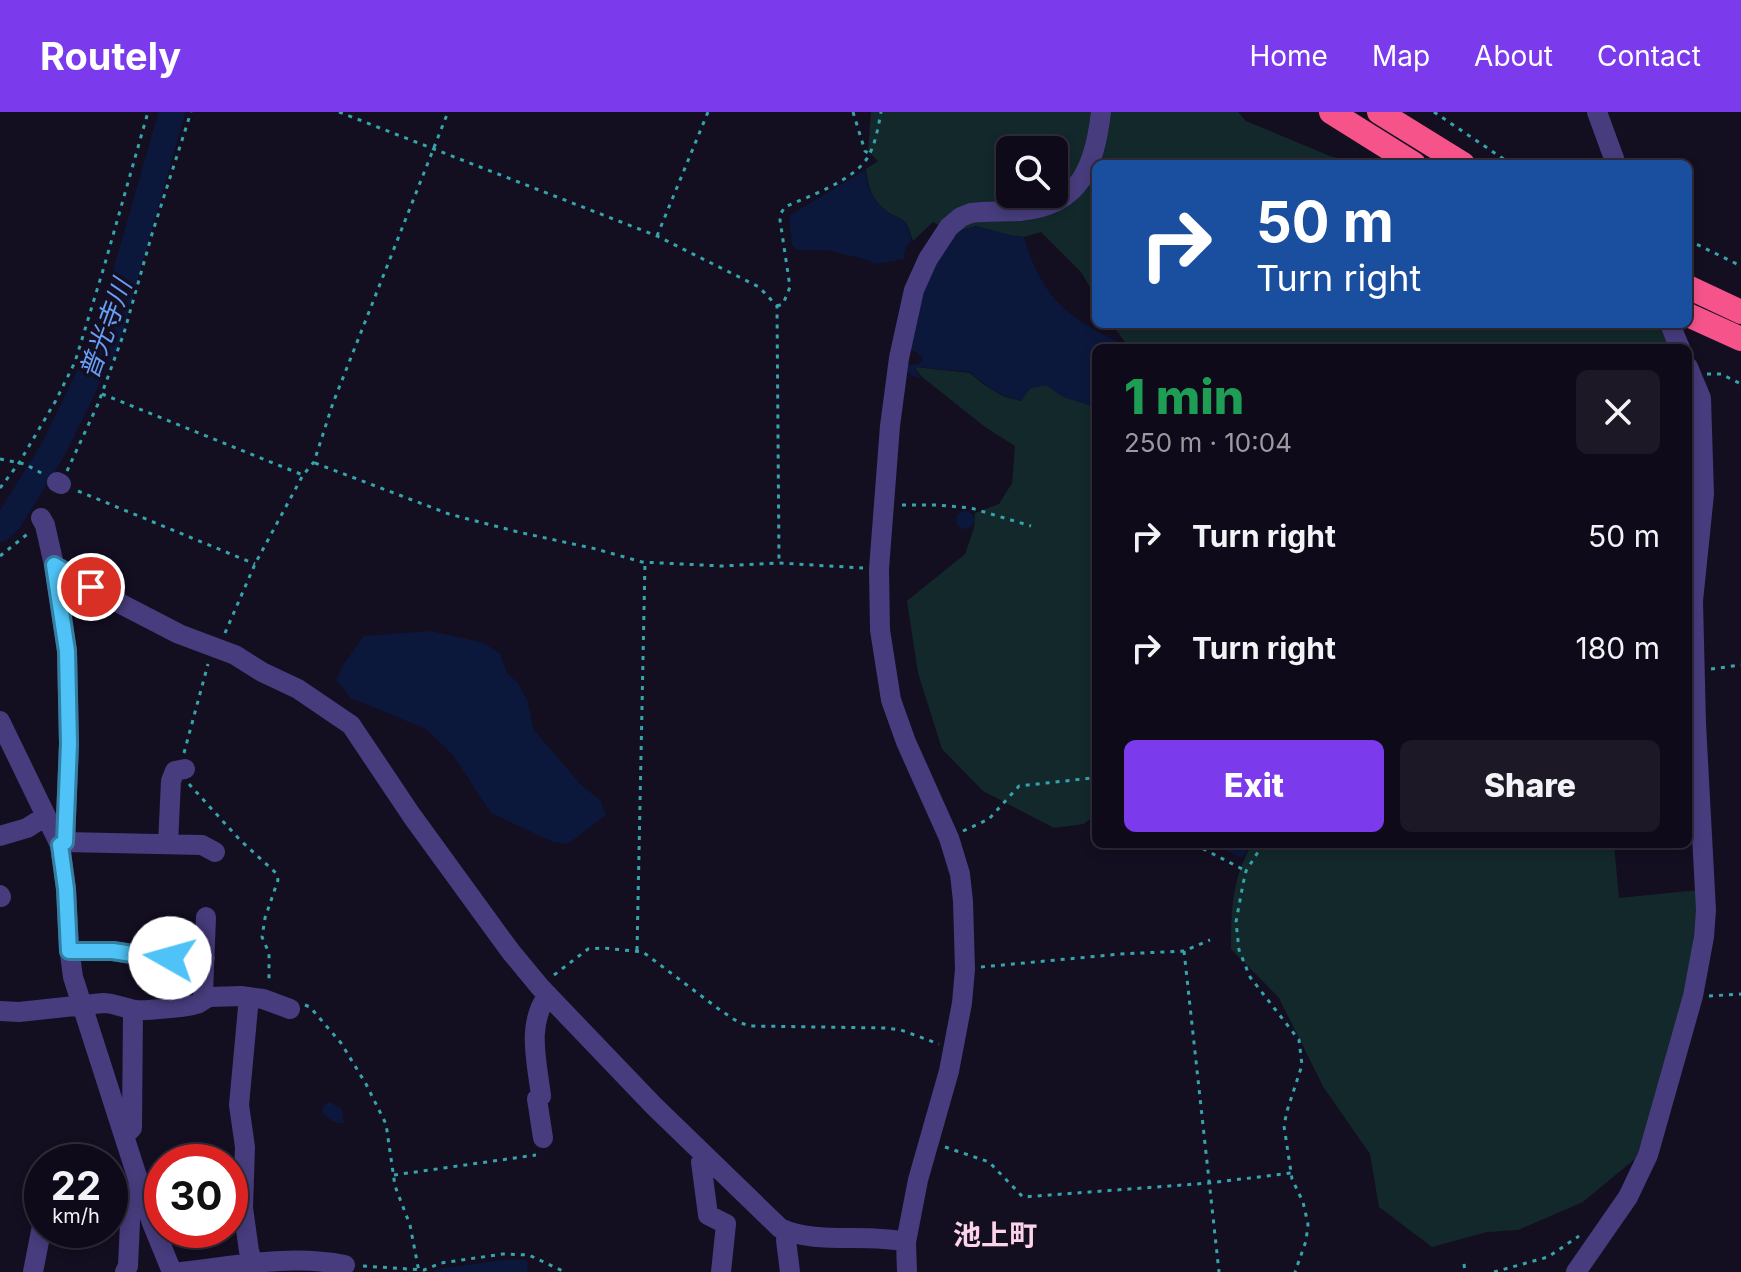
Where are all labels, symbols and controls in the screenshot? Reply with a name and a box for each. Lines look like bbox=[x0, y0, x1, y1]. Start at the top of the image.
text: Routely bbox=[40, 33, 181, 79]
text: Home bbox=[1249, 39, 1328, 73]
text: Map bbox=[1372, 39, 1430, 73]
text: About bbox=[1474, 39, 1553, 73]
text: Contact bbox=[1597, 39, 1701, 73]
map controls bbox=[996, 136, 1068, 208]
button: search bbox=[996, 136, 1068, 208]
text: 50 m bbox=[1256, 188, 1394, 256]
icon: right bbox=[1124, 192, 1228, 296]
text: Turn right bbox=[1256, 256, 1421, 300]
water label: 普光寺川 bbox=[73, 272, 138, 383]
text: 1 min bbox=[1124, 367, 1244, 426]
button: close bbox=[1576, 370, 1660, 454]
text: 250 m · 10:04 bbox=[1124, 427, 1292, 458]
icon: right bbox=[1124, 514, 1168, 558]
text: Turn right bbox=[1192, 518, 1336, 554]
text: 50 m bbox=[1588, 518, 1660, 554]
pin bbox=[57, 553, 125, 621]
icon: arrive bbox=[69, 565, 113, 609]
icon: right bbox=[1124, 626, 1168, 670]
text: Turn right bbox=[1192, 630, 1336, 666]
text: 180 m bbox=[1576, 630, 1660, 666]
button: Exit bbox=[1124, 740, 1384, 832]
button: Share bbox=[1400, 740, 1660, 832]
position arrow bbox=[128, 916, 212, 1000]
speed limit sign: 30 bbox=[144, 1144, 248, 1248]
text: 22 bbox=[51, 1161, 101, 1210]
text: km/h bbox=[52, 1204, 100, 1228]
district label: 池上町 bbox=[953, 1218, 1037, 1252]

